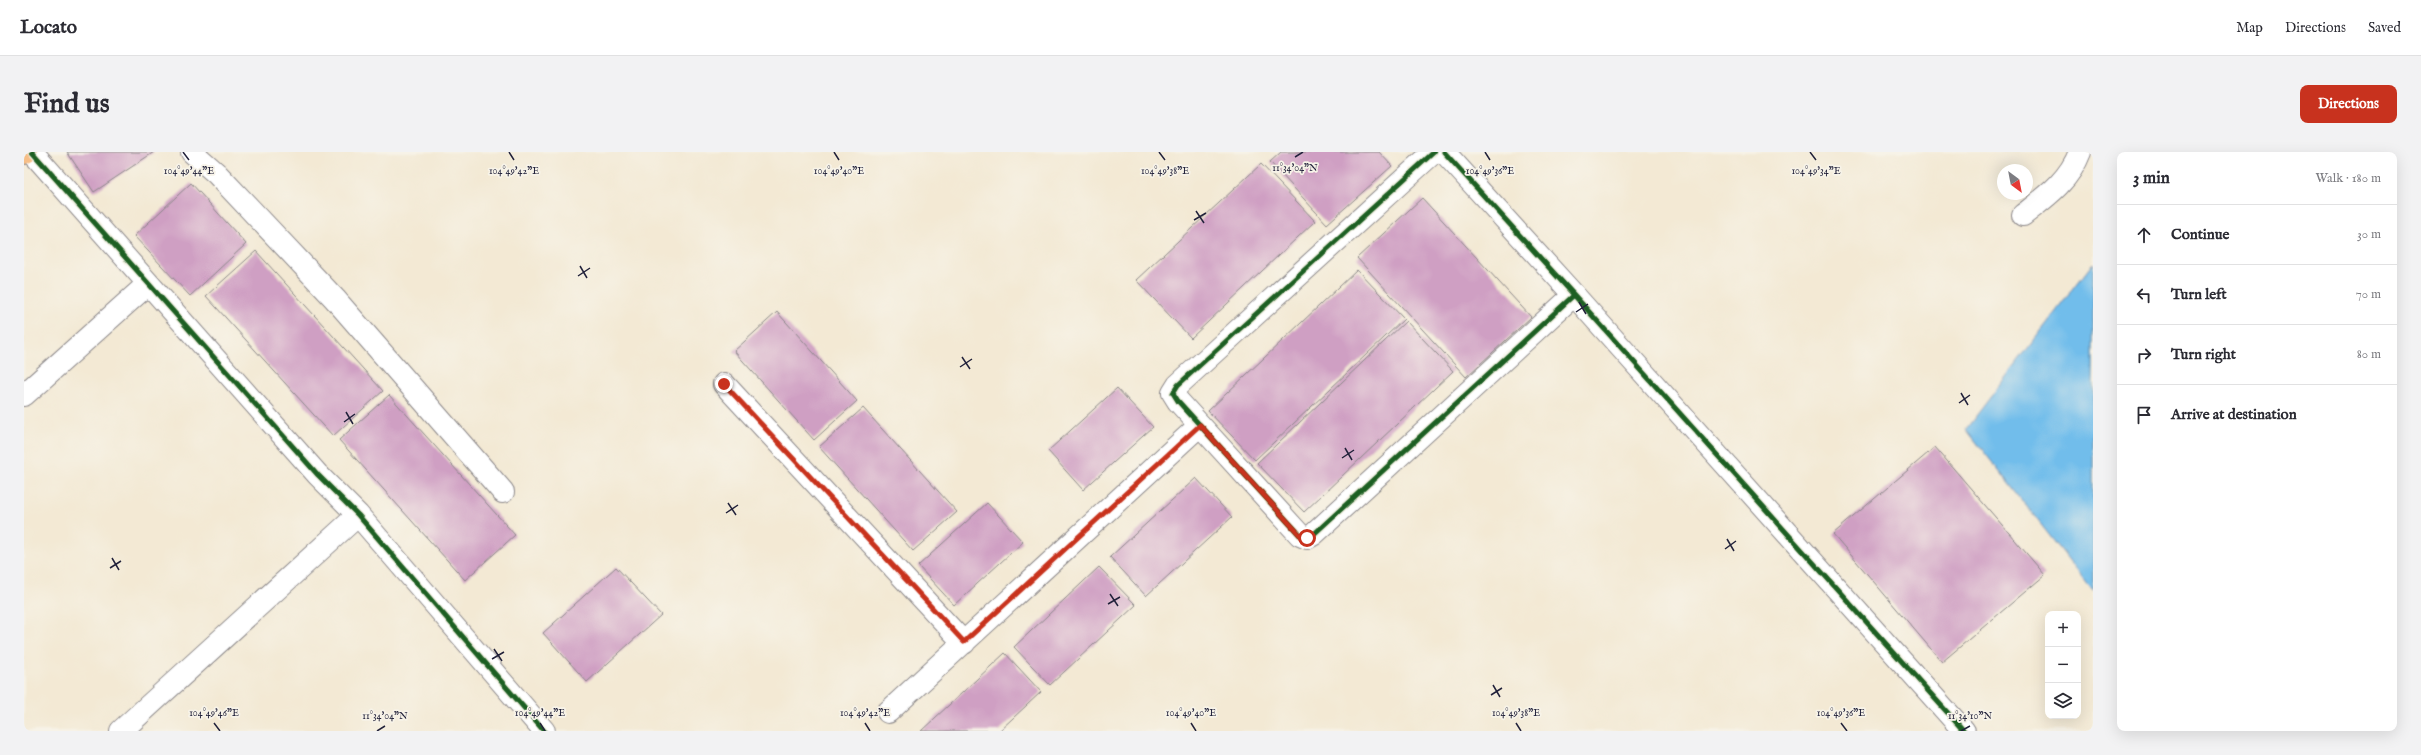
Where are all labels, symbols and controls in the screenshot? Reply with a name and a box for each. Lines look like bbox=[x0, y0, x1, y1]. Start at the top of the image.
text: Locato bbox=[20, 16, 77, 40]
text: Map bbox=[2236, 19, 2263, 37]
text: Directions bbox=[2285, 19, 2346, 37]
text: Saved bbox=[2368, 19, 2401, 37]
button: Directions bbox=[2300, 85, 2397, 123]
text: Find us bbox=[24, 87, 110, 122]
text: 11°34'04"N bbox=[1272, 162, 1318, 175]
north arrow bbox=[1997, 164, 2033, 200]
text: 104°49'44"E bbox=[164, 165, 214, 178]
text: 104°49'42"E bbox=[489, 165, 539, 178]
text: 104°49'40"E bbox=[814, 165, 864, 178]
text: 104°49'38"E bbox=[1141, 165, 1189, 178]
text: 104°49'36"E bbox=[1466, 165, 1514, 178]
text: 104°49'34"E bbox=[1791, 165, 1841, 178]
text: 3 min bbox=[2133, 168, 2170, 189]
text: Walk · 180 m bbox=[2316, 170, 2381, 187]
icon: ahead bbox=[2133, 224, 2155, 246]
text: Continue bbox=[2171, 225, 2229, 244]
text: 30 m bbox=[2357, 226, 2381, 243]
icon: left bbox=[2133, 284, 2155, 306]
text: Turn left bbox=[2171, 285, 2227, 304]
text: 70 m bbox=[2356, 286, 2381, 303]
icon: right bbox=[2133, 344, 2155, 366]
text: Turn right bbox=[2171, 345, 2236, 364]
text: 80 m bbox=[2357, 346, 2381, 363]
route end bbox=[715, 375, 733, 393]
icon: arrive bbox=[2133, 404, 2155, 426]
text: Arrive at destination bbox=[2171, 405, 2297, 424]
route start bbox=[1298, 529, 1316, 547]
map controls bbox=[2045, 611, 2081, 719]
button: + bbox=[2045, 611, 2081, 647]
button: − bbox=[2045, 647, 2081, 683]
button: layers bbox=[2045, 683, 2081, 719]
text: 104°49'46"E bbox=[189, 707, 239, 720]
text: 104°49'44"E bbox=[515, 707, 565, 720]
text: 104°49'42"E bbox=[840, 707, 890, 720]
text: 104°49'40"E bbox=[1166, 707, 1216, 720]
text: 104°49'38"E bbox=[1492, 707, 1540, 720]
text: 104°49'36"E bbox=[1817, 707, 1865, 720]
text: 11°34'04"N bbox=[362, 710, 408, 723]
text: 11°34'10"N bbox=[1948, 710, 1992, 723]

